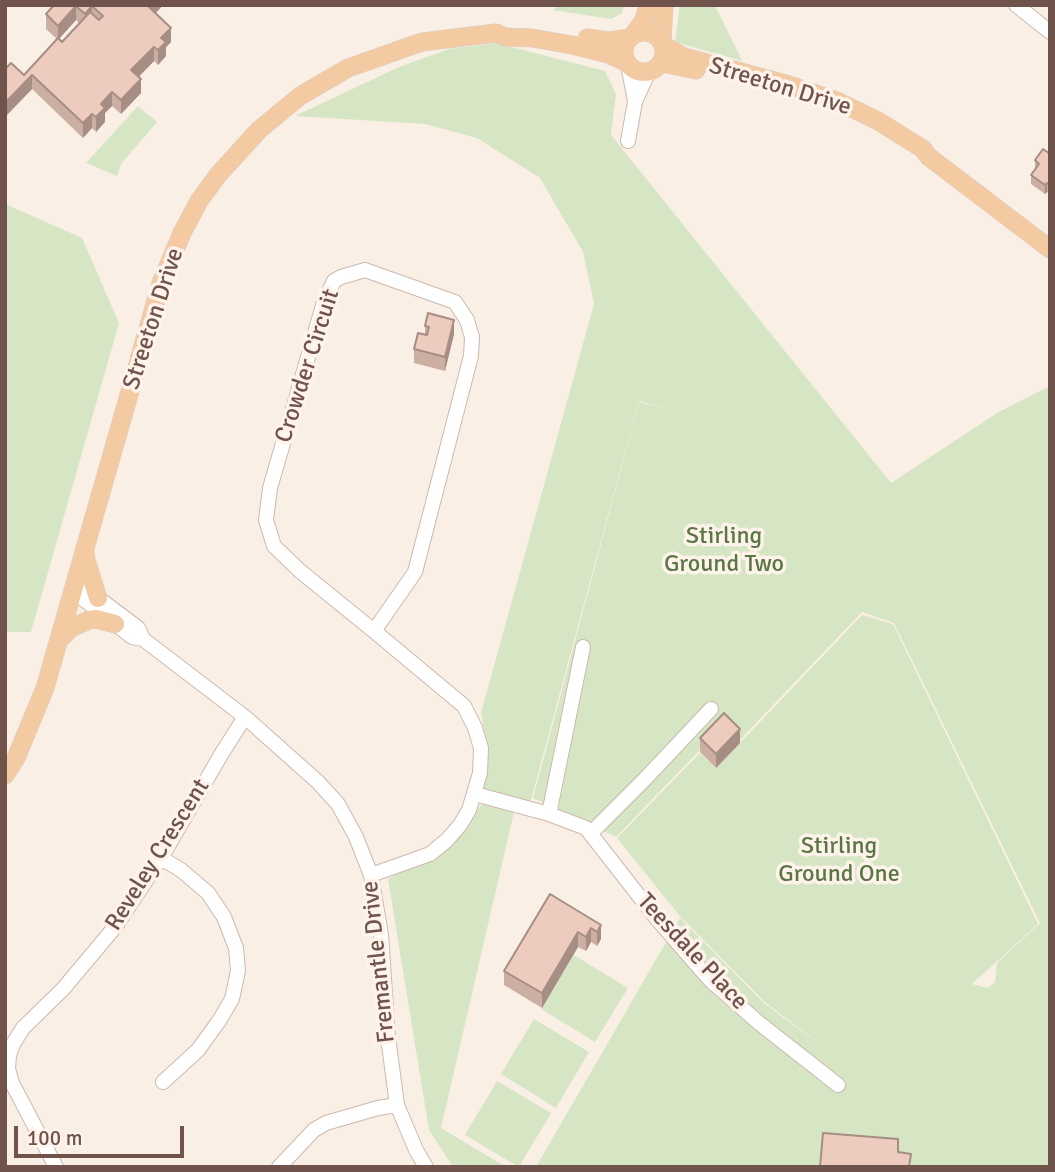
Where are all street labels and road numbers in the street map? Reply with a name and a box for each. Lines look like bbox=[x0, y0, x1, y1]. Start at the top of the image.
street label: Streeton Drive bbox=[706, 52, 854, 122]
street label: Streeton Drive bbox=[118, 245, 190, 393]
street label: Crowder Circuit bbox=[270, 286, 346, 446]
street label: Reveley Crescent bbox=[100, 774, 216, 936]
street label: Fremantle Drive bbox=[356, 879, 402, 1045]
street label: Teesdale Place bbox=[631, 888, 753, 1016]

